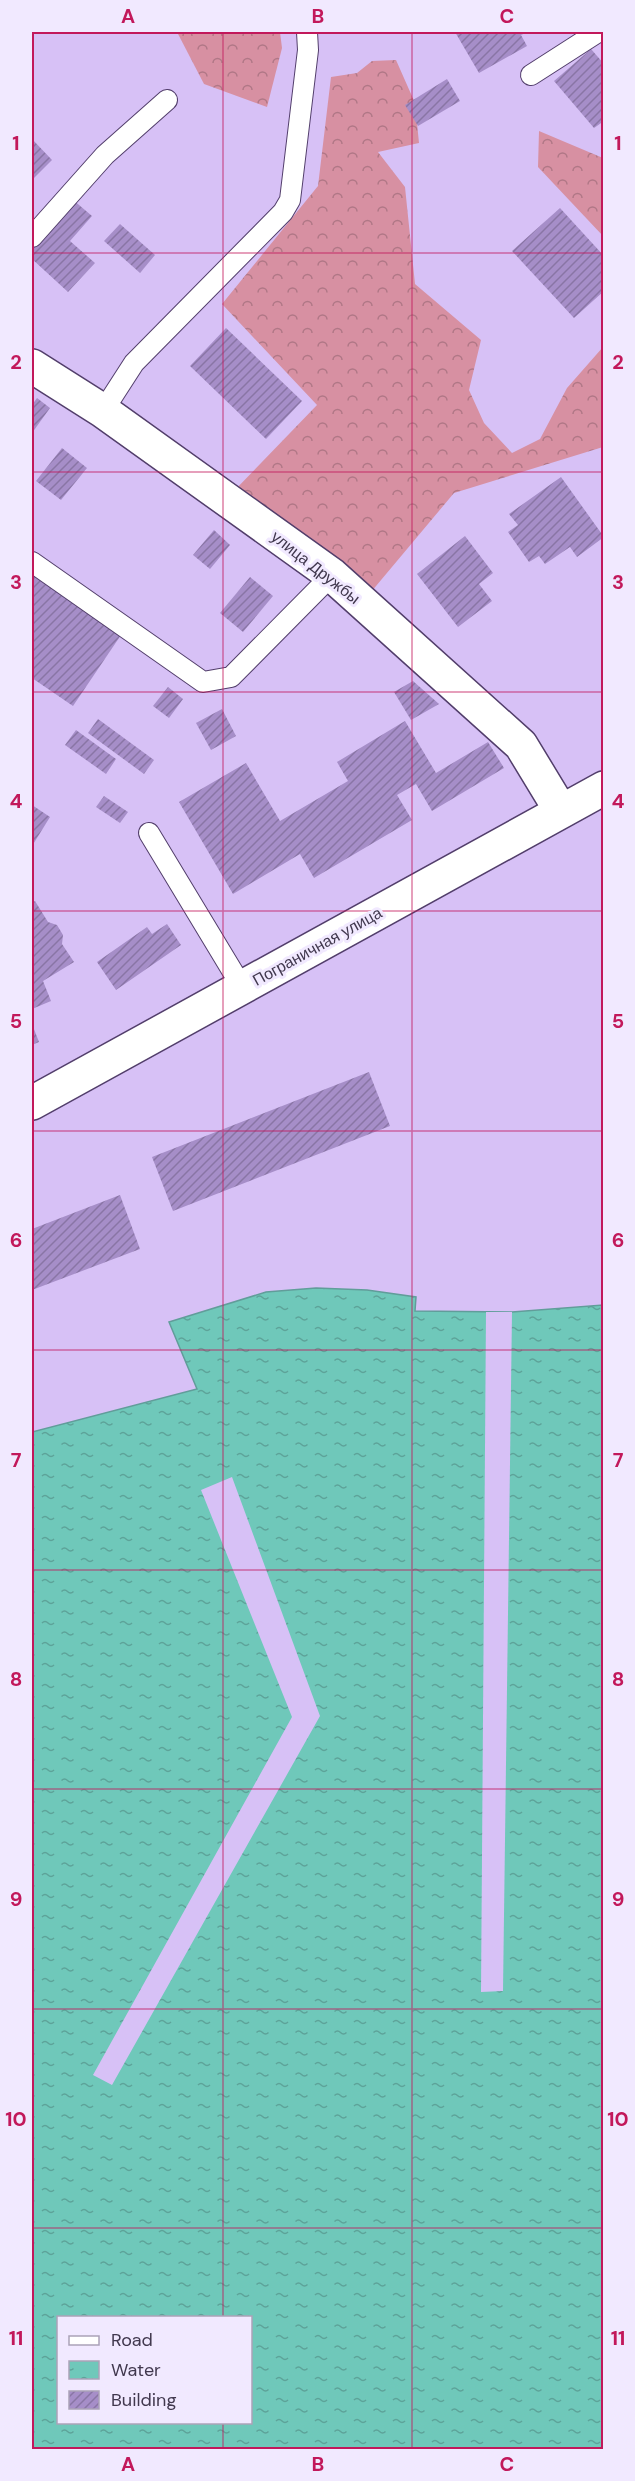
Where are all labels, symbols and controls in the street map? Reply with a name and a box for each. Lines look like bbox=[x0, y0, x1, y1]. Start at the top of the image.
text: A bbox=[121, 3, 135, 29]
text: B bbox=[312, 3, 324, 29]
text: C bbox=[500, 3, 514, 29]
text: 1 bbox=[12, 130, 20, 156]
text: 1 bbox=[614, 130, 622, 156]
text: 2 bbox=[10, 349, 22, 375]
text: 2 bbox=[612, 349, 624, 375]
street label: улица Дружбы bbox=[267, 526, 365, 609]
text: 3 bbox=[10, 569, 22, 595]
text: 3 bbox=[612, 569, 624, 595]
text: 4 bbox=[10, 788, 23, 814]
text: 4 bbox=[612, 788, 625, 814]
street label: Пограничная улица bbox=[249, 902, 386, 991]
text: 5 bbox=[10, 1008, 22, 1034]
text: 5 bbox=[612, 1008, 624, 1034]
text: 6 bbox=[10, 1227, 22, 1253]
text: 6 bbox=[612, 1227, 624, 1253]
text: 7 bbox=[11, 1447, 22, 1473]
text: 7 bbox=[613, 1447, 624, 1473]
text: 8 bbox=[10, 1666, 22, 1692]
text: 8 bbox=[612, 1666, 624, 1692]
text: 9 bbox=[10, 1886, 22, 1912]
text: 9 bbox=[612, 1886, 624, 1912]
text: 10 bbox=[5, 2106, 27, 2132]
text: 10 bbox=[607, 2106, 629, 2132]
legend bbox=[57, 2316, 252, 2424]
text: 11 bbox=[9, 2325, 23, 2351]
text: 11 bbox=[611, 2325, 625, 2351]
text: Road bbox=[111, 2328, 153, 2352]
text: Water bbox=[111, 2358, 161, 2382]
text: Building bbox=[111, 2388, 176, 2412]
text: A bbox=[121, 2451, 135, 2477]
text: B bbox=[312, 2451, 324, 2477]
text: C bbox=[500, 2451, 514, 2477]

